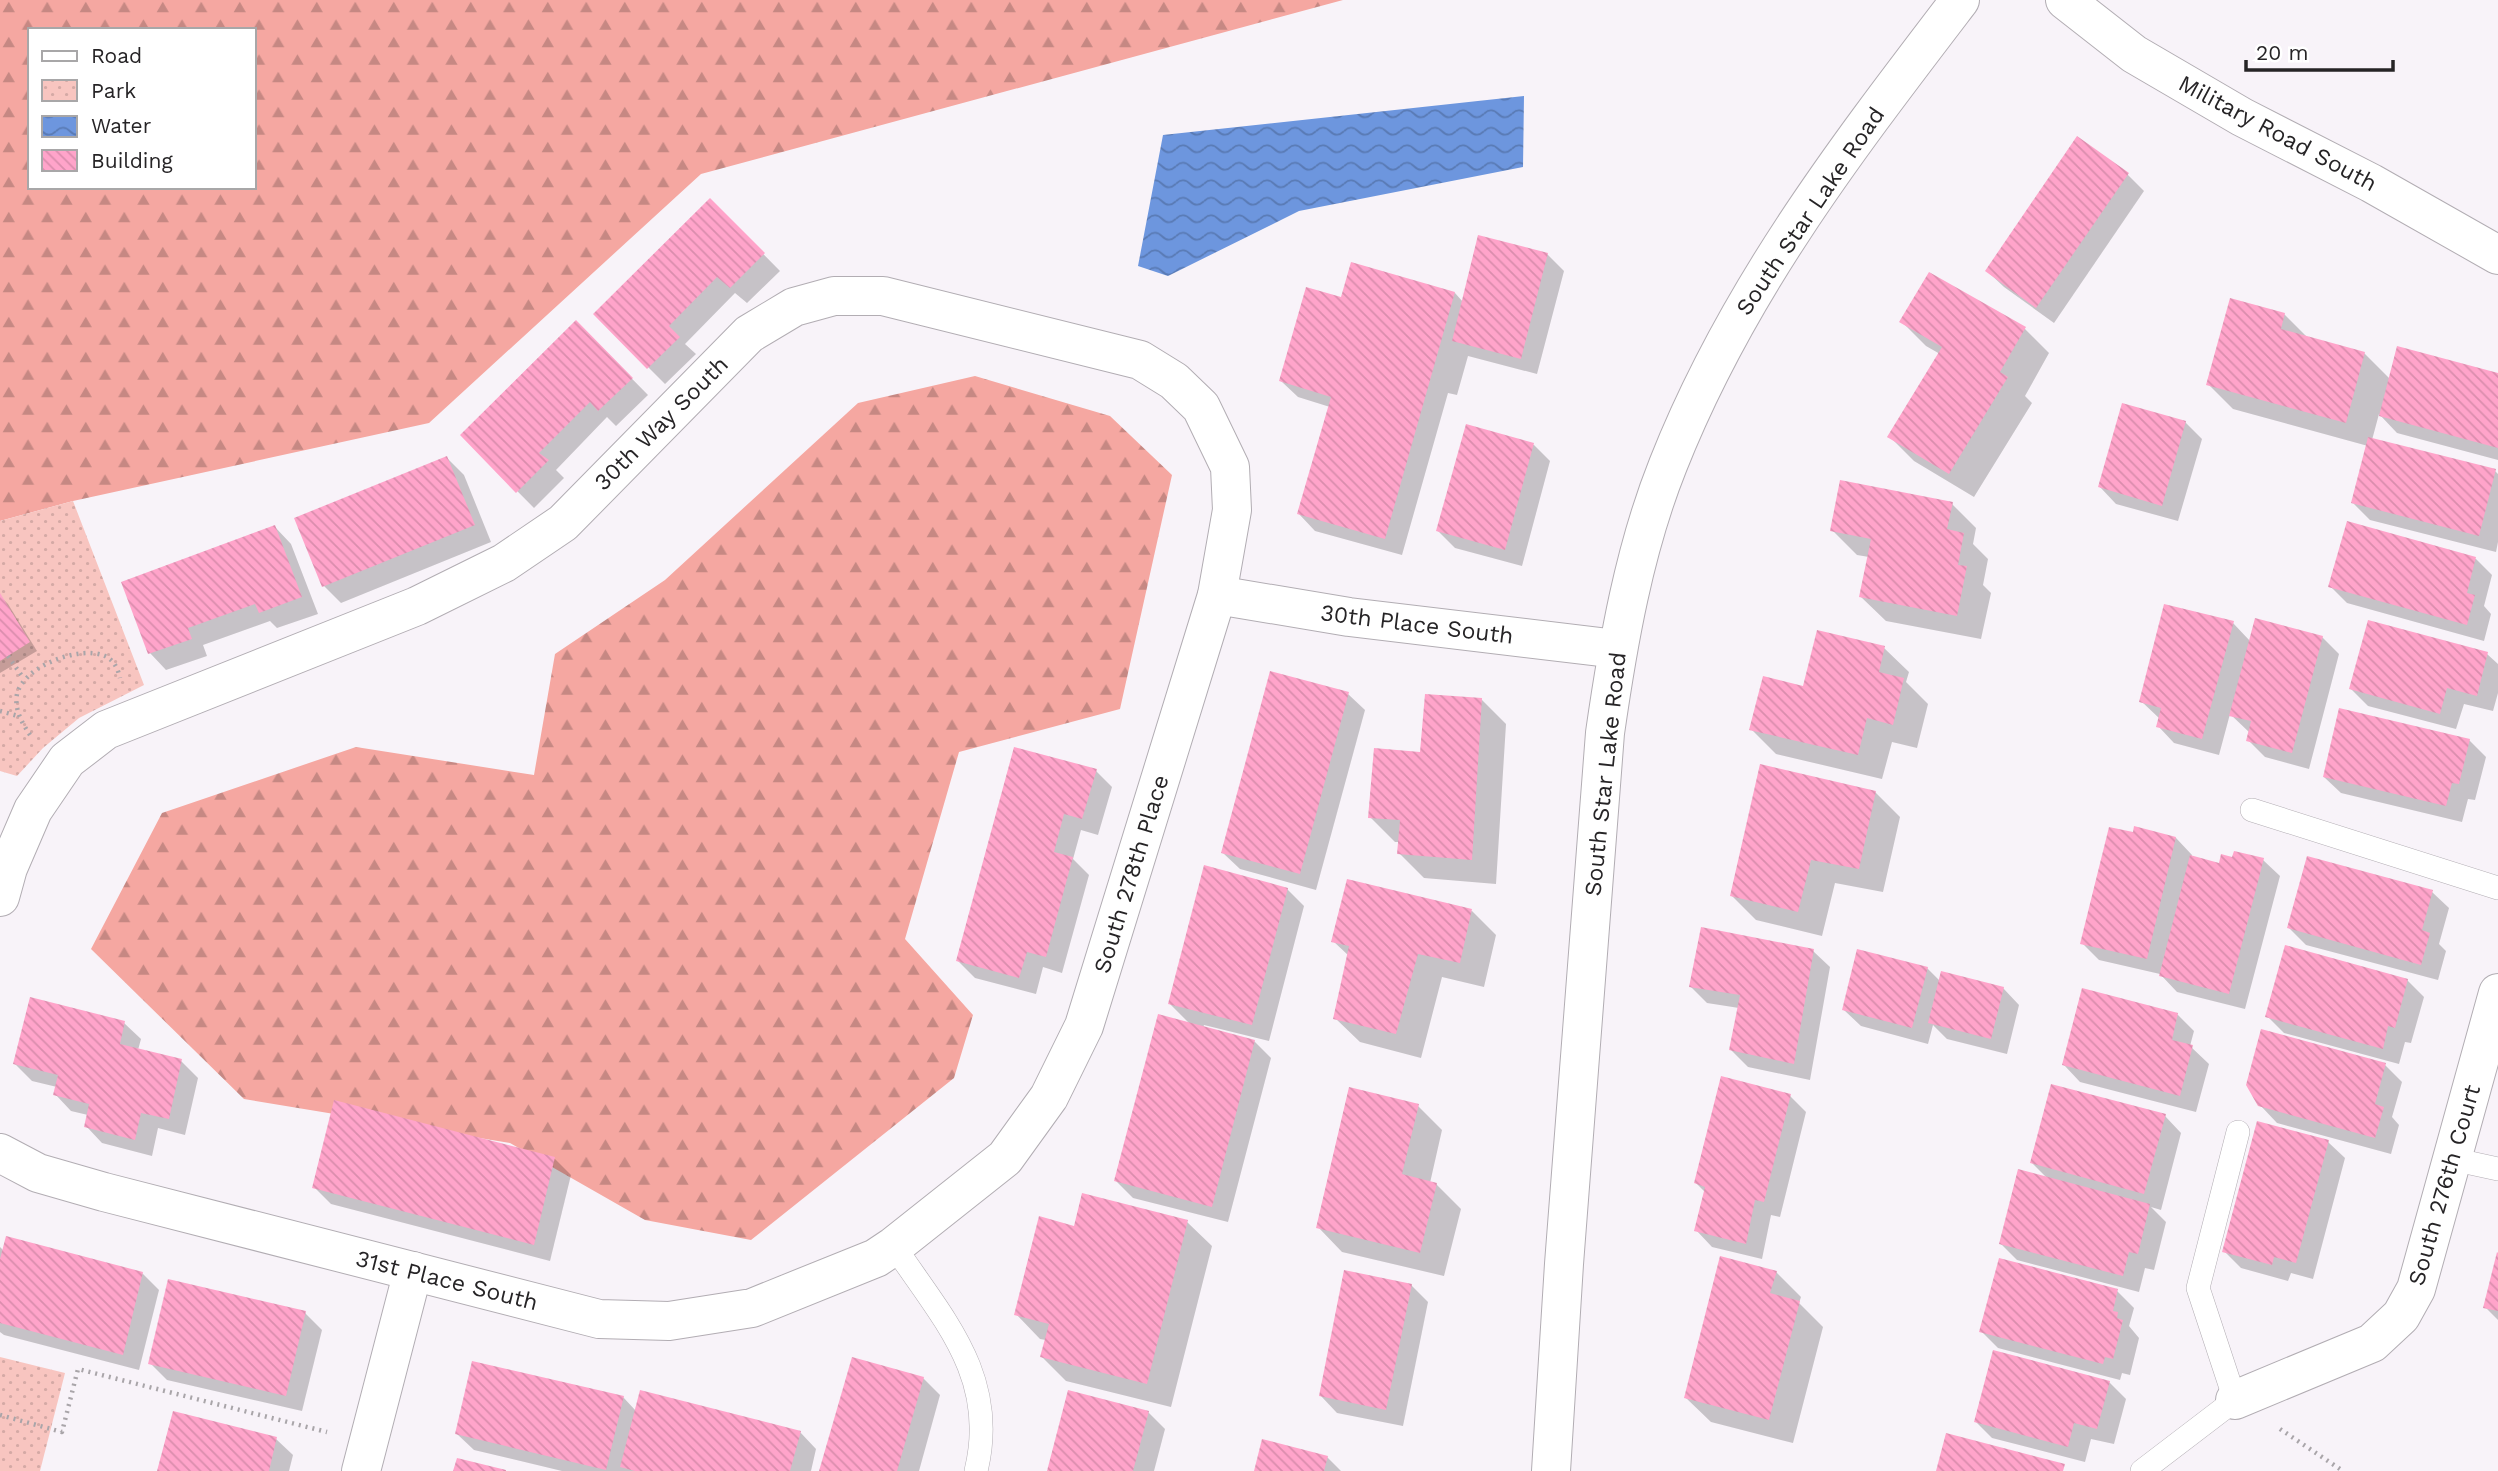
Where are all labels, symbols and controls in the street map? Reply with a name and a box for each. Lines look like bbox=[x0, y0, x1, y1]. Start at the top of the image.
legend bbox=[28, 28, 256, 189]
scale bar bbox=[2246, 28, 2393, 72]
text: 20 m bbox=[2256, 40, 2308, 65]
text: Road bbox=[91, 43, 142, 68]
street label: Military Road South bbox=[2174, 70, 2382, 197]
text: Park bbox=[91, 78, 136, 103]
street label: South Star Lake Road bbox=[1731, 102, 1890, 320]
text: Water bbox=[91, 113, 152, 138]
text: Building bbox=[91, 148, 173, 173]
street label: 30th Way South bbox=[589, 351, 734, 496]
street label: 30th Place South bbox=[1319, 599, 1515, 650]
street label: South Star Lake Road bbox=[1579, 651, 1632, 897]
street label: South 278th Place bbox=[1088, 772, 1174, 977]
street label: South 276th Court bbox=[2403, 1081, 2486, 1289]
street label: 31st Place South bbox=[353, 1245, 541, 1316]

